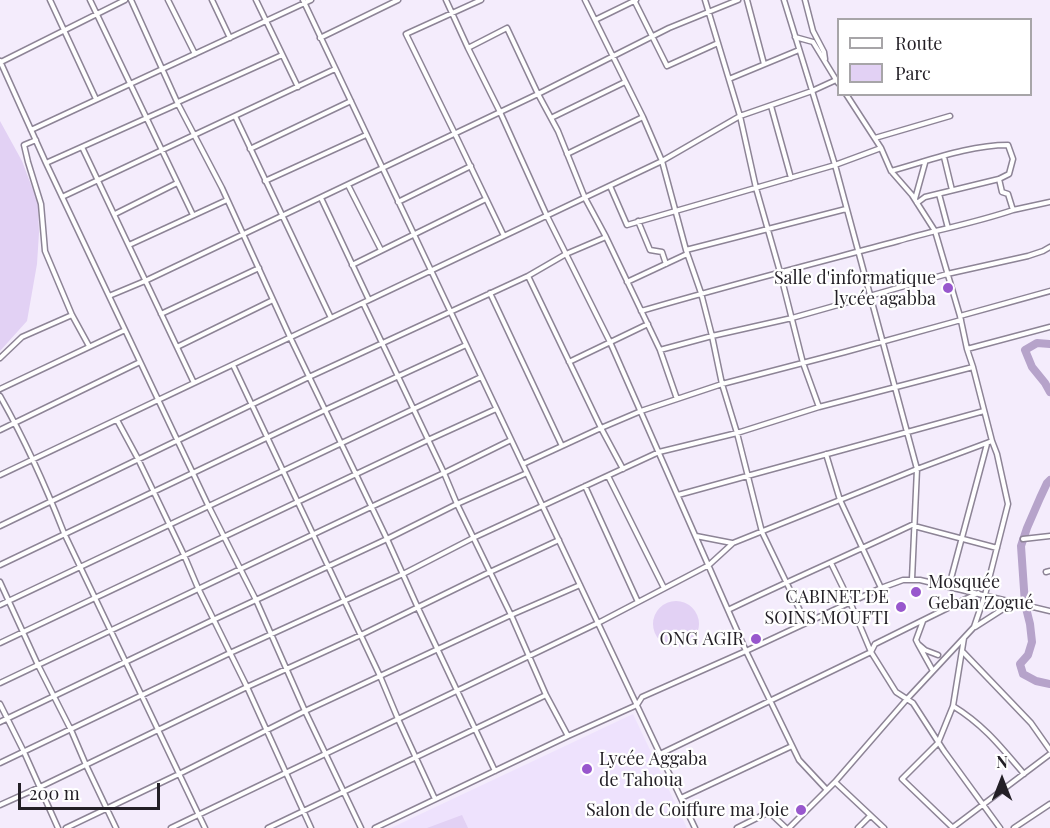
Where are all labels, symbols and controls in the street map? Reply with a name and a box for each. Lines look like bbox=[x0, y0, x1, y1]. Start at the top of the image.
legend bbox=[837, 18, 1032, 96]
text: Route bbox=[895, 31, 942, 55]
text: Parc bbox=[895, 61, 931, 85]
place label: Salle d'informatique lycée agabba bbox=[774, 267, 936, 310]
marker: Salle d'informatique lycée agabba bbox=[941, 281, 955, 295]
place label: Mosquée Geban Zogué bbox=[928, 571, 1034, 614]
marker: Mosquée Geban Zogué bbox=[909, 585, 923, 599]
place label: CABINET DE SOINS MOUFTI bbox=[765, 586, 889, 628]
marker: CABINET DE SOINS MOUFTI bbox=[894, 600, 908, 614]
place label: ONG AGIR bbox=[660, 628, 744, 650]
marker: ONG AGIR bbox=[749, 632, 763, 646]
place label: Lycée Aggaba de Tahoua bbox=[599, 748, 707, 790]
north arrow bbox=[972, 750, 1032, 810]
text: N bbox=[996, 751, 1008, 772]
marker: Lycée Aggaba de Tahoua bbox=[580, 762, 594, 776]
scale bar bbox=[21, 771, 164, 809]
text: 200 m bbox=[29, 781, 80, 805]
place label: Salon de Coiffure ma Joie bbox=[586, 799, 789, 821]
marker: Salon de Coiffure ma Joie bbox=[794, 803, 808, 817]

